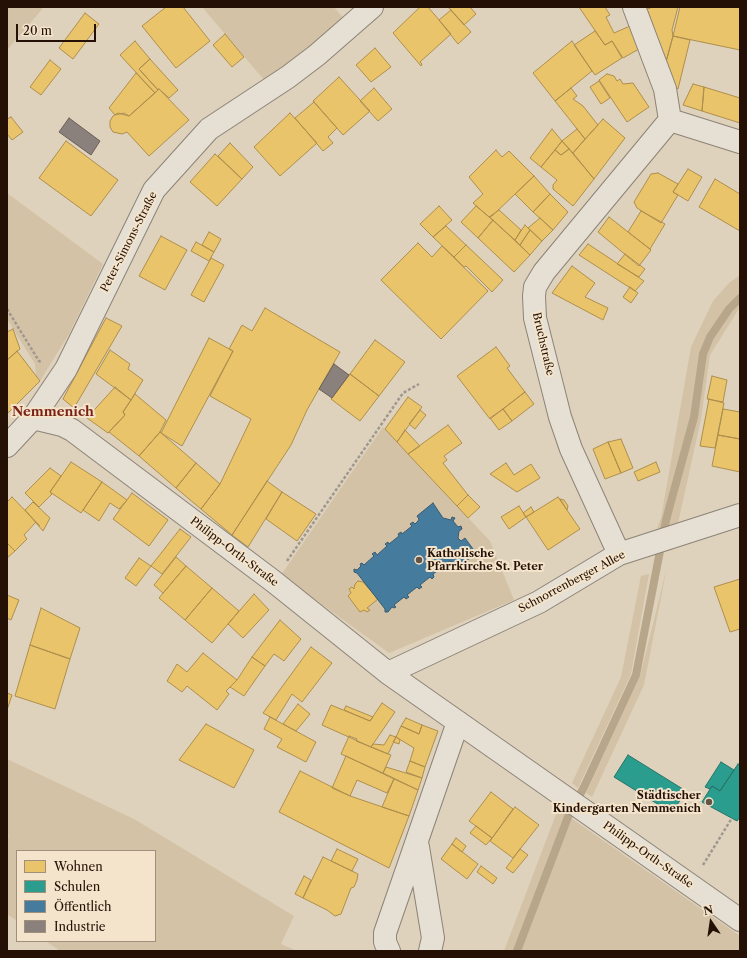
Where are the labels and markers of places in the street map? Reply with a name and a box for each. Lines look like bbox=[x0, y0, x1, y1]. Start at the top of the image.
place label: Katholische Pfarrkirche St. Peter bbox=[427, 547, 543, 573]
marker: Katholische Pfarrkirche St. Peter bbox=[414, 555, 424, 565]
place label: Städtischer Kindergarten Nemmenich bbox=[553, 789, 701, 815]
marker: Städtischer Kindergarten Nemmenich bbox=[704, 797, 714, 807]

